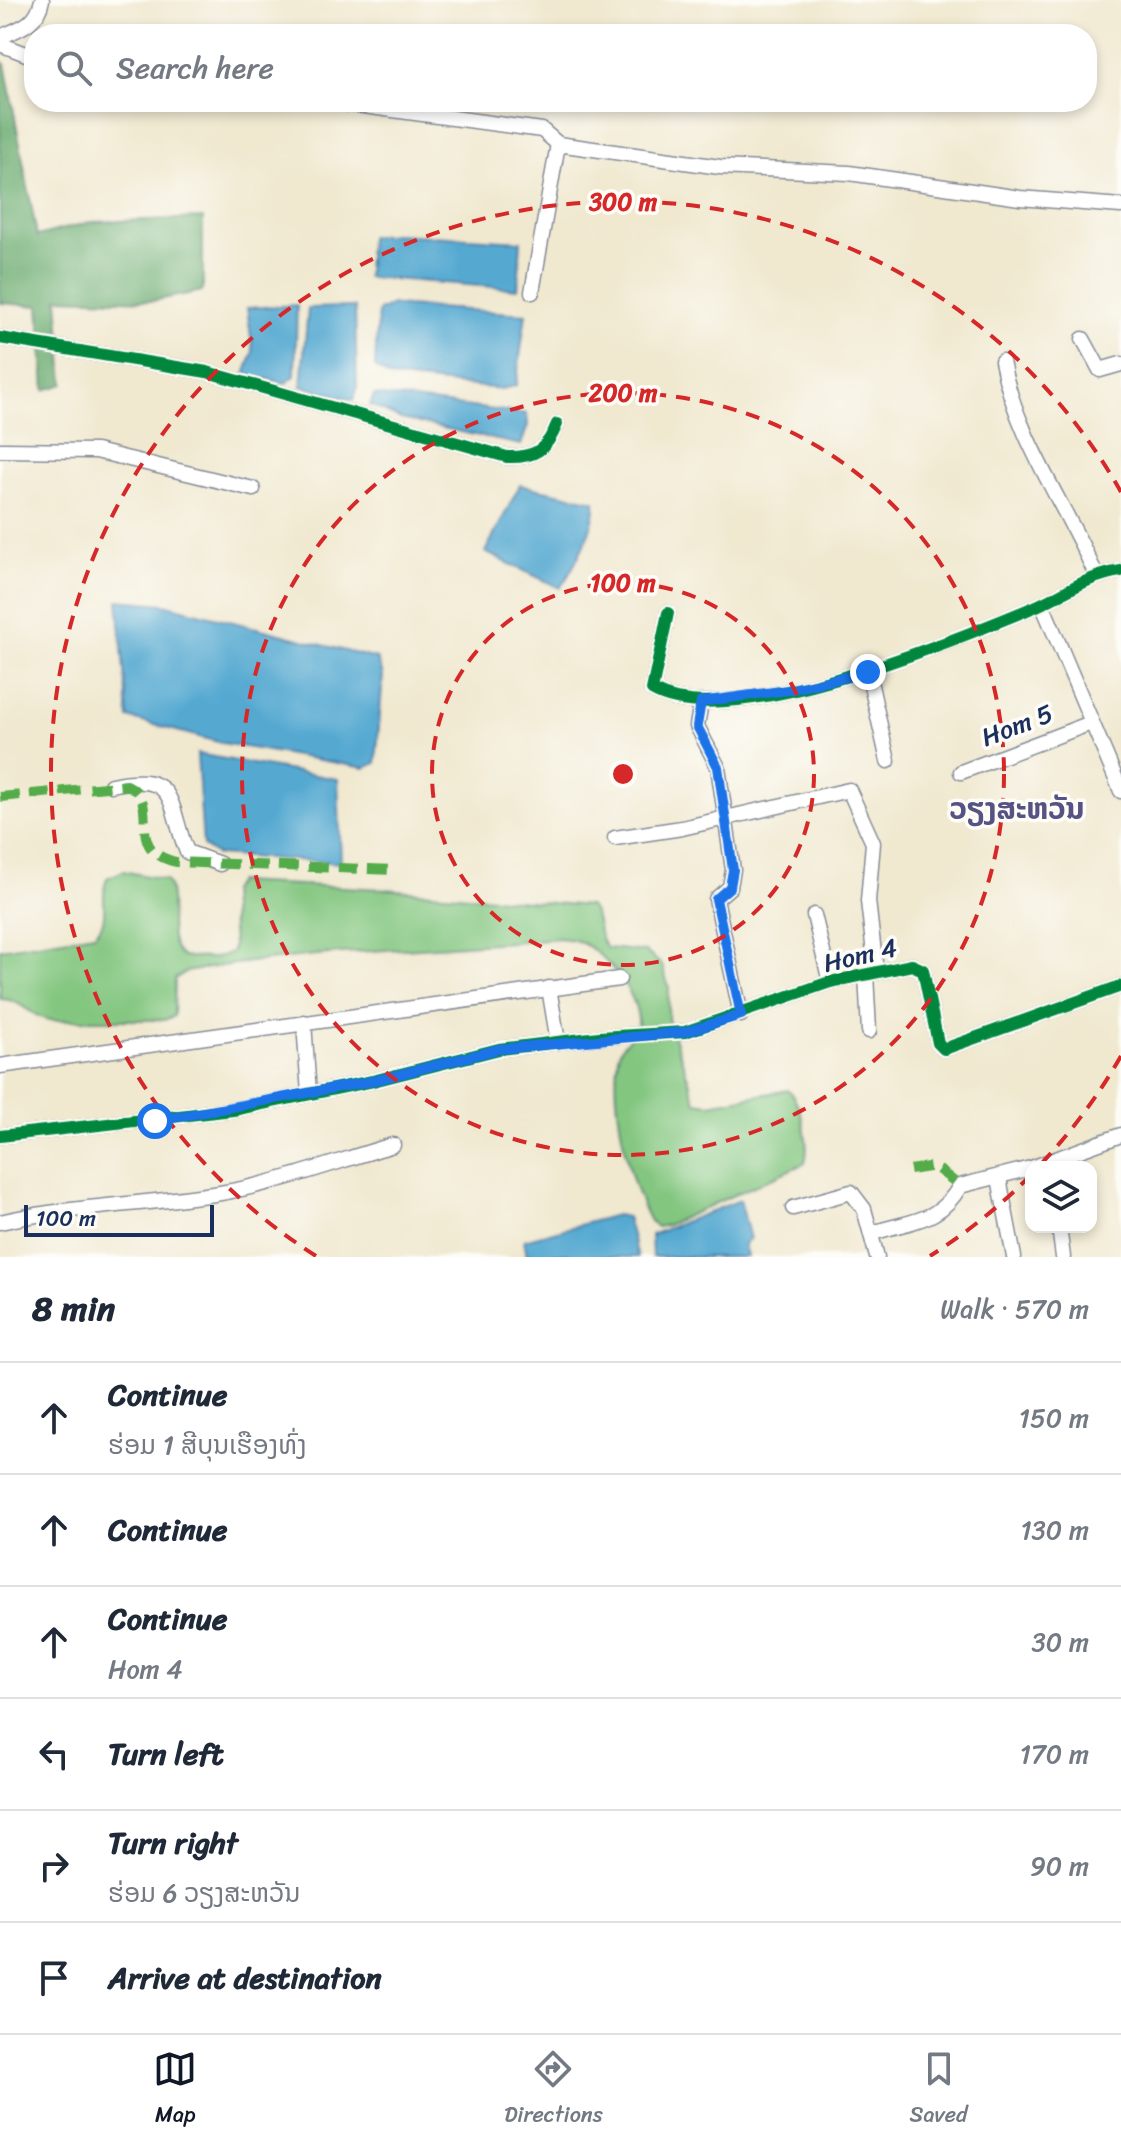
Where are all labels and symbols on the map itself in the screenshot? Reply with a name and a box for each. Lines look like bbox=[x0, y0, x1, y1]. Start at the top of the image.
text: 300 m bbox=[588, 181, 658, 223]
text: 200 m bbox=[588, 372, 658, 414]
text: 100 m bbox=[590, 562, 656, 604]
route end bbox=[850, 654, 886, 690]
street label: Hom 5 bbox=[974, 690, 1060, 760]
centre of rings bbox=[609, 760, 637, 788]
district label: ວຽງສະຫວັນ bbox=[950, 782, 1084, 836]
street label: Hom 4 bbox=[818, 924, 902, 986]
route start bbox=[137, 1103, 173, 1139]
scale bar bbox=[24, 1201, 214, 1237]

